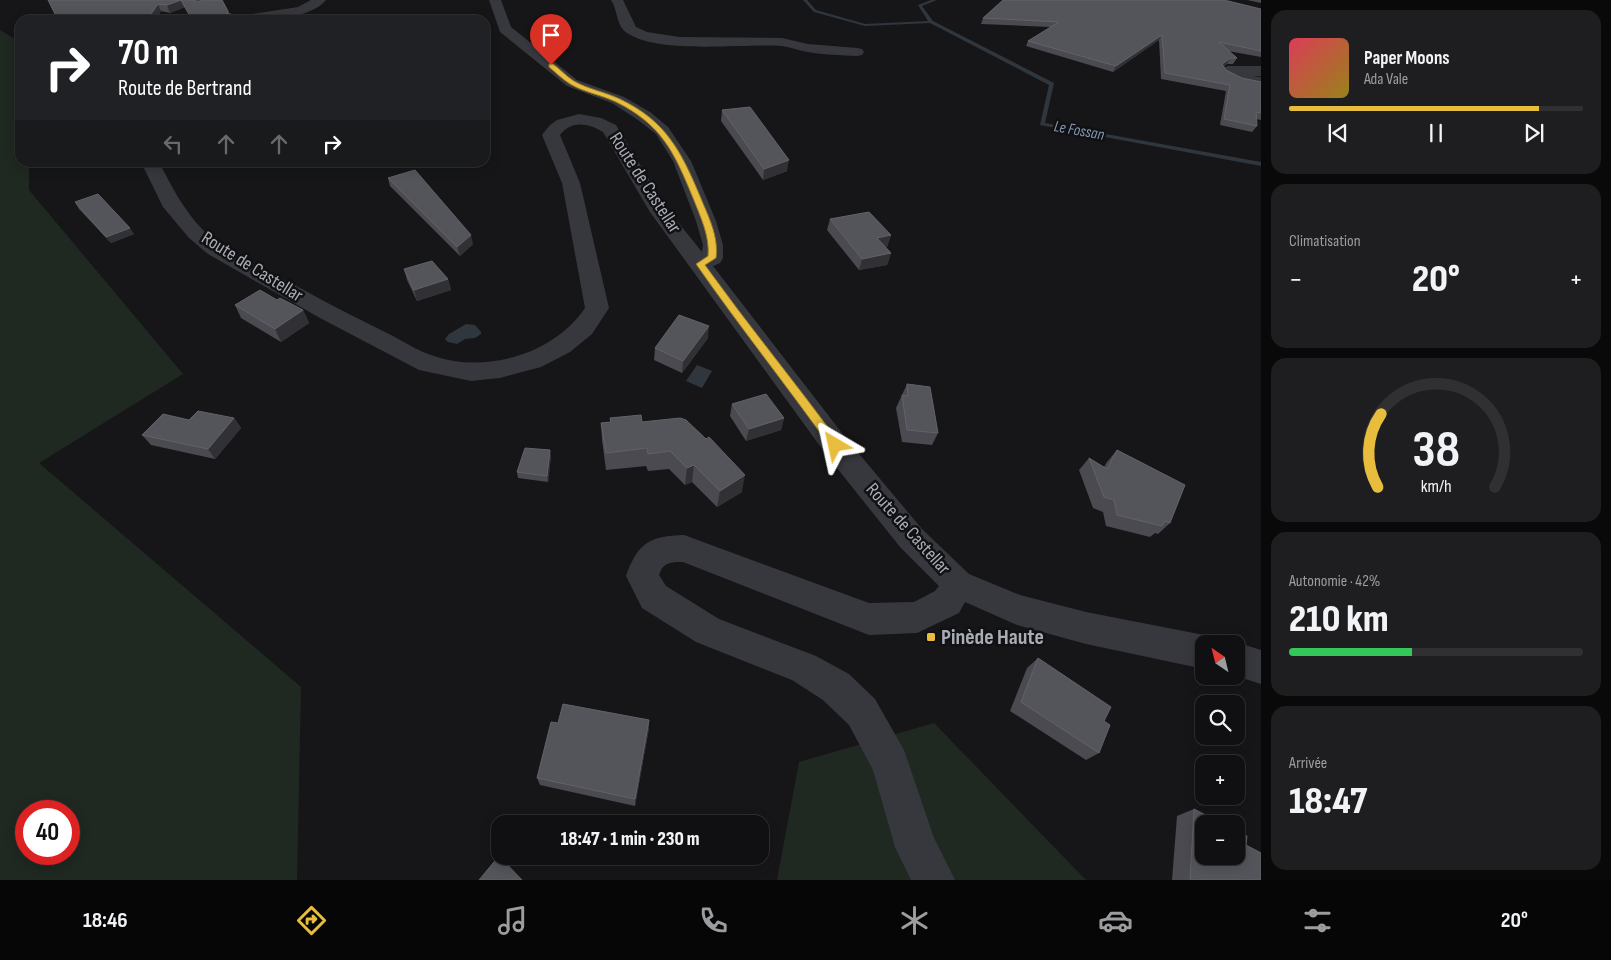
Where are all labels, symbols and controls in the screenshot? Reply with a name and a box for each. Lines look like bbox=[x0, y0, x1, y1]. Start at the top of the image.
pin bbox=[530, 14, 572, 65]
icon: arrive bbox=[537, 21, 565, 49]
text: 70 m bbox=[118, 32, 178, 75]
icon: right bbox=[35, 35, 100, 100]
text: Paper Moons bbox=[1364, 47, 1450, 70]
text: Ada Vale bbox=[1364, 70, 1408, 89]
text: Route de Bertrand bbox=[118, 75, 252, 102]
water label: Le Fossan bbox=[1052, 117, 1106, 145]
icon: previous bbox=[1324, 119, 1352, 147]
icon: pause bbox=[1422, 119, 1450, 147]
icon: next bbox=[1520, 119, 1548, 147]
street label: Route de Castellar bbox=[604, 128, 686, 238]
icon: left bbox=[159, 130, 187, 158]
icon: ahead bbox=[212, 130, 240, 158]
icon: ahead bbox=[265, 130, 293, 158]
icon: right bbox=[318, 130, 346, 158]
street label: Route de Castellar bbox=[197, 227, 307, 308]
text: Climatisation bbox=[1289, 232, 1361, 251]
text: 20° bbox=[1412, 257, 1460, 302]
text: − bbox=[1289, 263, 1303, 296]
text: + bbox=[1569, 263, 1583, 296]
position arrow bbox=[808, 418, 860, 470]
text: 38 bbox=[1412, 419, 1460, 482]
text: km/h bbox=[1421, 476, 1451, 497]
street label: Route de Castellar bbox=[861, 478, 956, 580]
text: Autonomie · 42% bbox=[1289, 572, 1380, 591]
text: 210 km bbox=[1289, 597, 1388, 642]
place label: Pinède Haute bbox=[941, 624, 1044, 651]
marker: Pinède Haute bbox=[925, 631, 937, 643]
north arrow bbox=[1195, 635, 1245, 685]
map controls bbox=[1195, 635, 1245, 865]
button: search bbox=[1195, 695, 1245, 745]
text: Arrivée bbox=[1289, 754, 1327, 773]
button: + bbox=[1195, 755, 1245, 805]
text: 18:47 bbox=[1289, 779, 1367, 824]
speed limit sign: 40 bbox=[15, 800, 80, 865]
button: − bbox=[1195, 815, 1245, 865]
text: 18:47 · 1 min · 230 m bbox=[560, 828, 700, 851]
icon: directions bbox=[294, 903, 329, 938]
icon: music bbox=[495, 903, 530, 938]
icon: phone bbox=[696, 903, 731, 938]
icon: climate bbox=[897, 903, 932, 938]
icon: car bbox=[1098, 903, 1133, 938]
icon: filters bbox=[1300, 903, 1335, 938]
text: 18:46 bbox=[83, 907, 128, 934]
text: 20° bbox=[1501, 907, 1528, 934]

